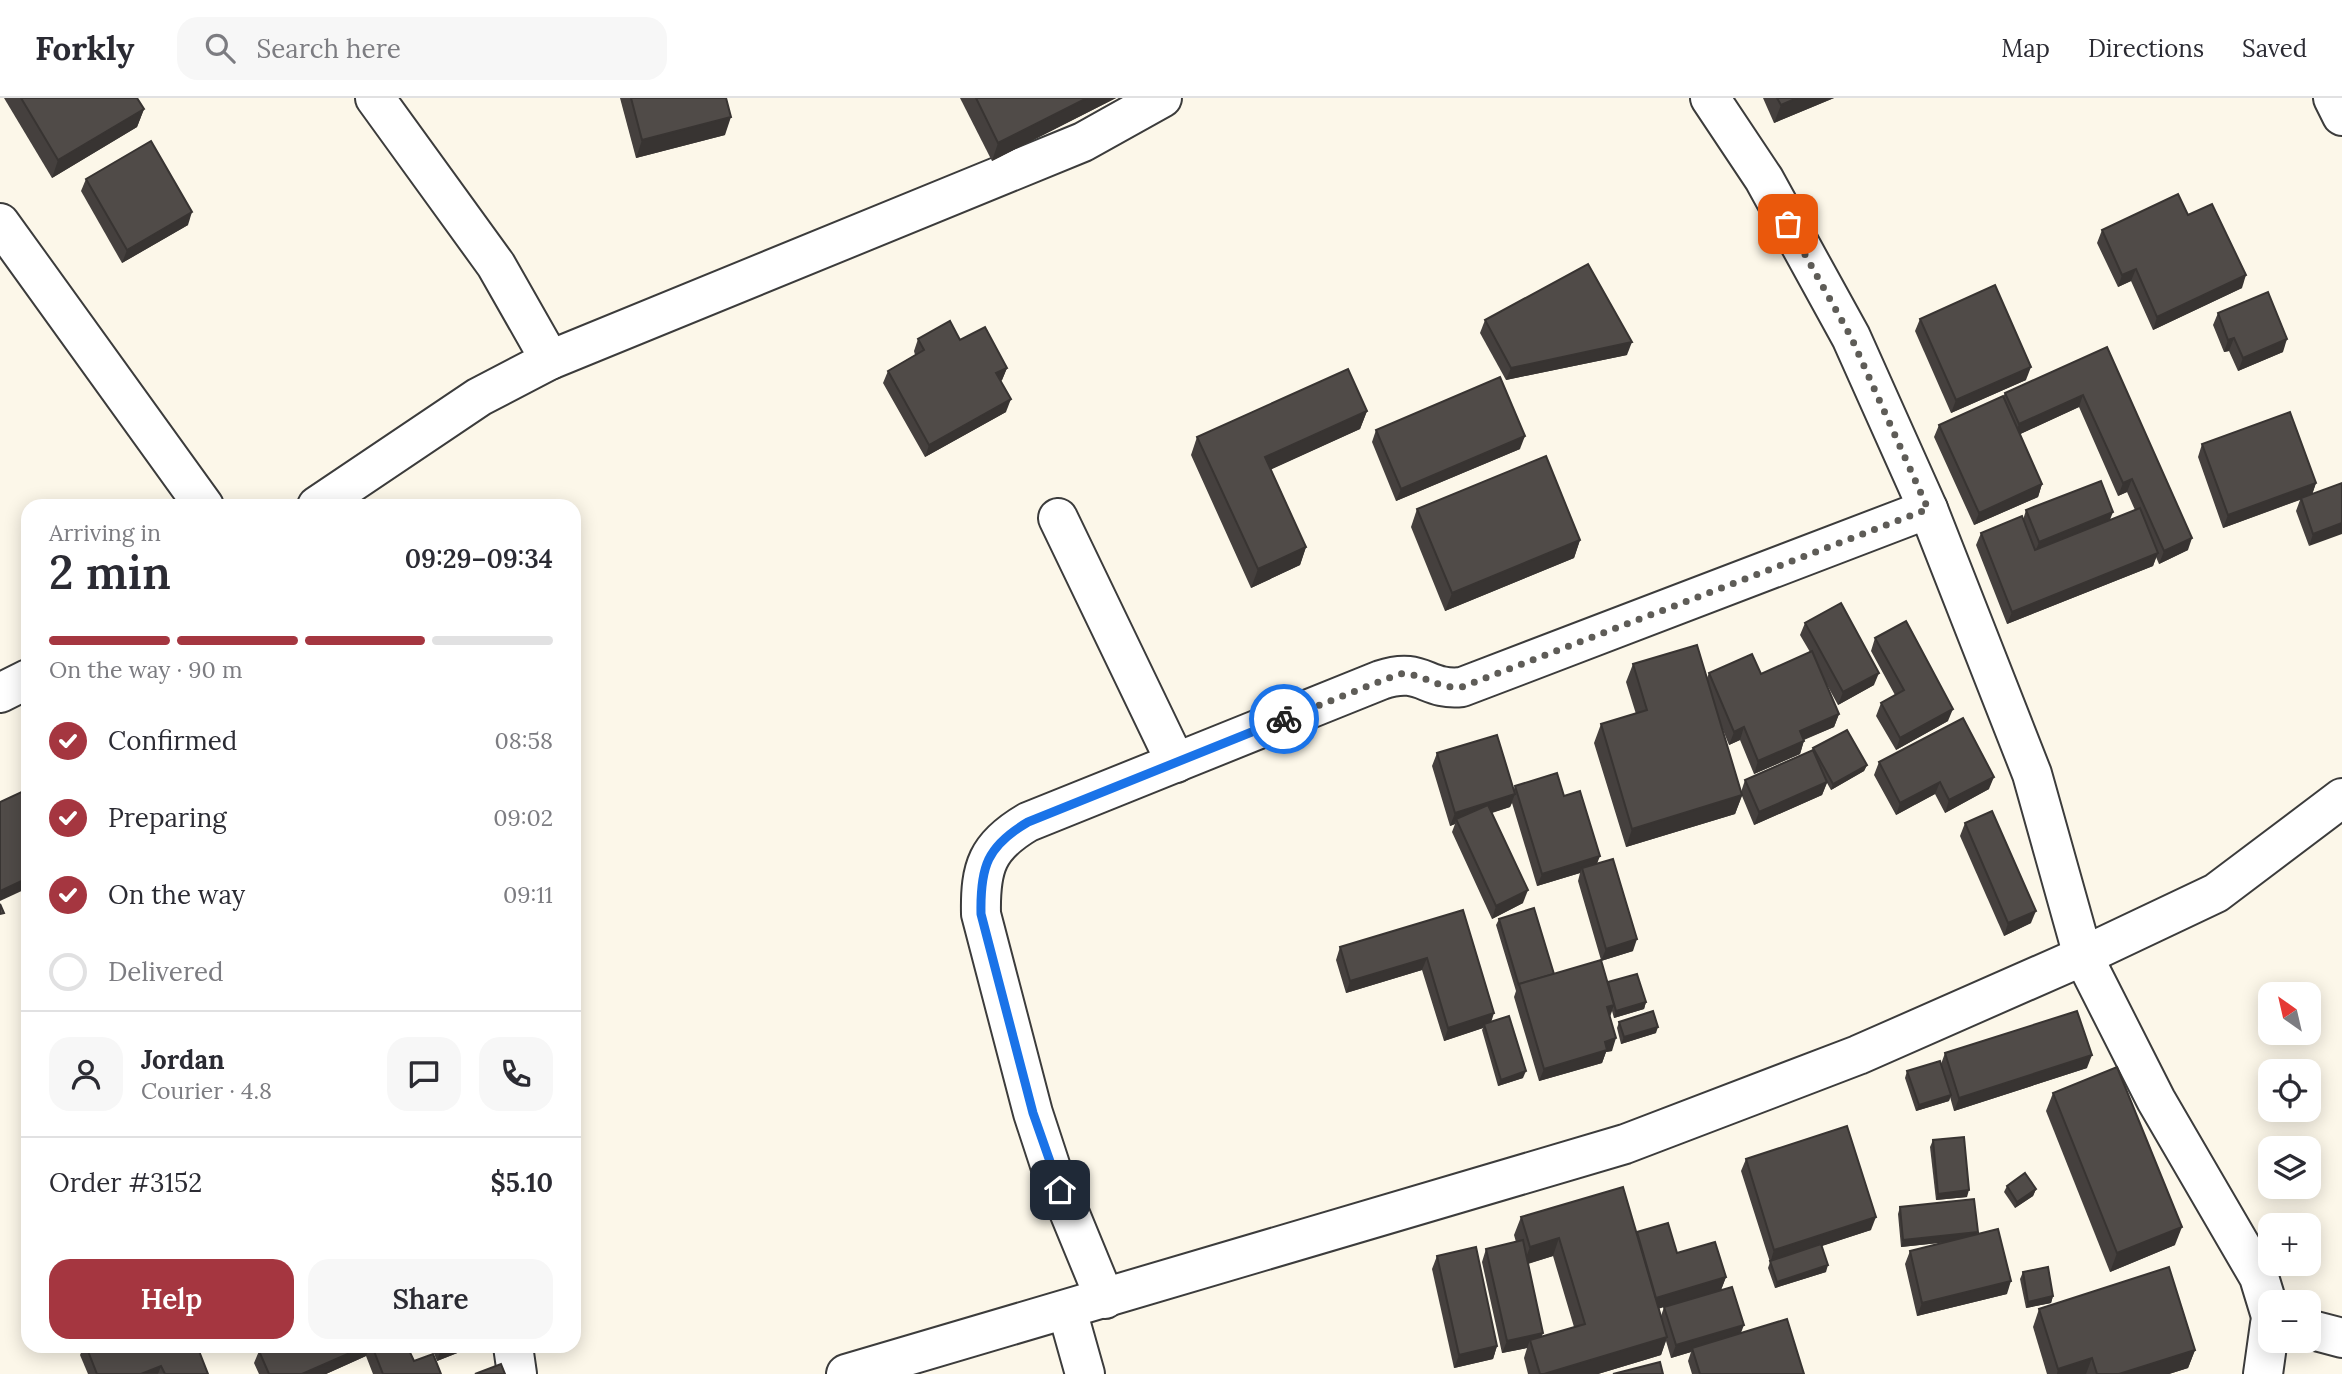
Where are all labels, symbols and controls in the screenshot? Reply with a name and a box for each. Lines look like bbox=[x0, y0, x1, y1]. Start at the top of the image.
search box bbox=[177, 17, 667, 80]
text: Forkly bbox=[35, 27, 135, 69]
icon: search bbox=[201, 29, 239, 67]
text: Search here bbox=[257, 32, 401, 65]
text: Map bbox=[2001, 33, 2050, 64]
text: Directions bbox=[2088, 33, 2204, 64]
text: Saved bbox=[2242, 33, 2307, 64]
pin bbox=[1758, 194, 1818, 254]
icon: bag bbox=[1769, 205, 1807, 243]
text: Arriving in bbox=[49, 518, 161, 547]
text: 09:29–09:34 bbox=[405, 542, 553, 575]
text: 2 min bbox=[49, 543, 171, 602]
text: On the way · 90 m bbox=[49, 655, 242, 684]
courier bbox=[1249, 684, 1319, 754]
icon: bike bbox=[1265, 700, 1303, 738]
icon: check bbox=[49, 722, 87, 760]
text: Confirmed bbox=[108, 724, 237, 757]
text: 08:58 bbox=[495, 726, 553, 755]
icon: check bbox=[49, 799, 87, 837]
text: Preparing bbox=[108, 801, 227, 834]
text: 09:02 bbox=[493, 803, 553, 832]
icon: check bbox=[49, 876, 87, 914]
text: On the way bbox=[108, 878, 245, 911]
text: 09:11 bbox=[503, 880, 553, 909]
text: Delivered bbox=[108, 955, 224, 988]
north arrow bbox=[2258, 982, 2320, 1045]
map controls bbox=[2258, 982, 2321, 1353]
button: person bbox=[49, 1037, 123, 1111]
button: chat bbox=[387, 1037, 461, 1111]
button: phone bbox=[479, 1037, 553, 1111]
text: Jordan bbox=[141, 1043, 225, 1076]
button: locate bbox=[2258, 1059, 2321, 1122]
text: Courier · 4.8 bbox=[141, 1076, 272, 1105]
button: layers bbox=[2258, 1136, 2321, 1199]
pin bbox=[1030, 1160, 1090, 1220]
text: Order #3152 bbox=[49, 1166, 202, 1199]
text: $5.10 bbox=[491, 1166, 553, 1199]
icon: home bbox=[1041, 1171, 1079, 1209]
button: + bbox=[2258, 1213, 2321, 1276]
button: Help bbox=[49, 1259, 294, 1339]
button: Share bbox=[308, 1259, 553, 1339]
button: − bbox=[2258, 1290, 2321, 1353]

